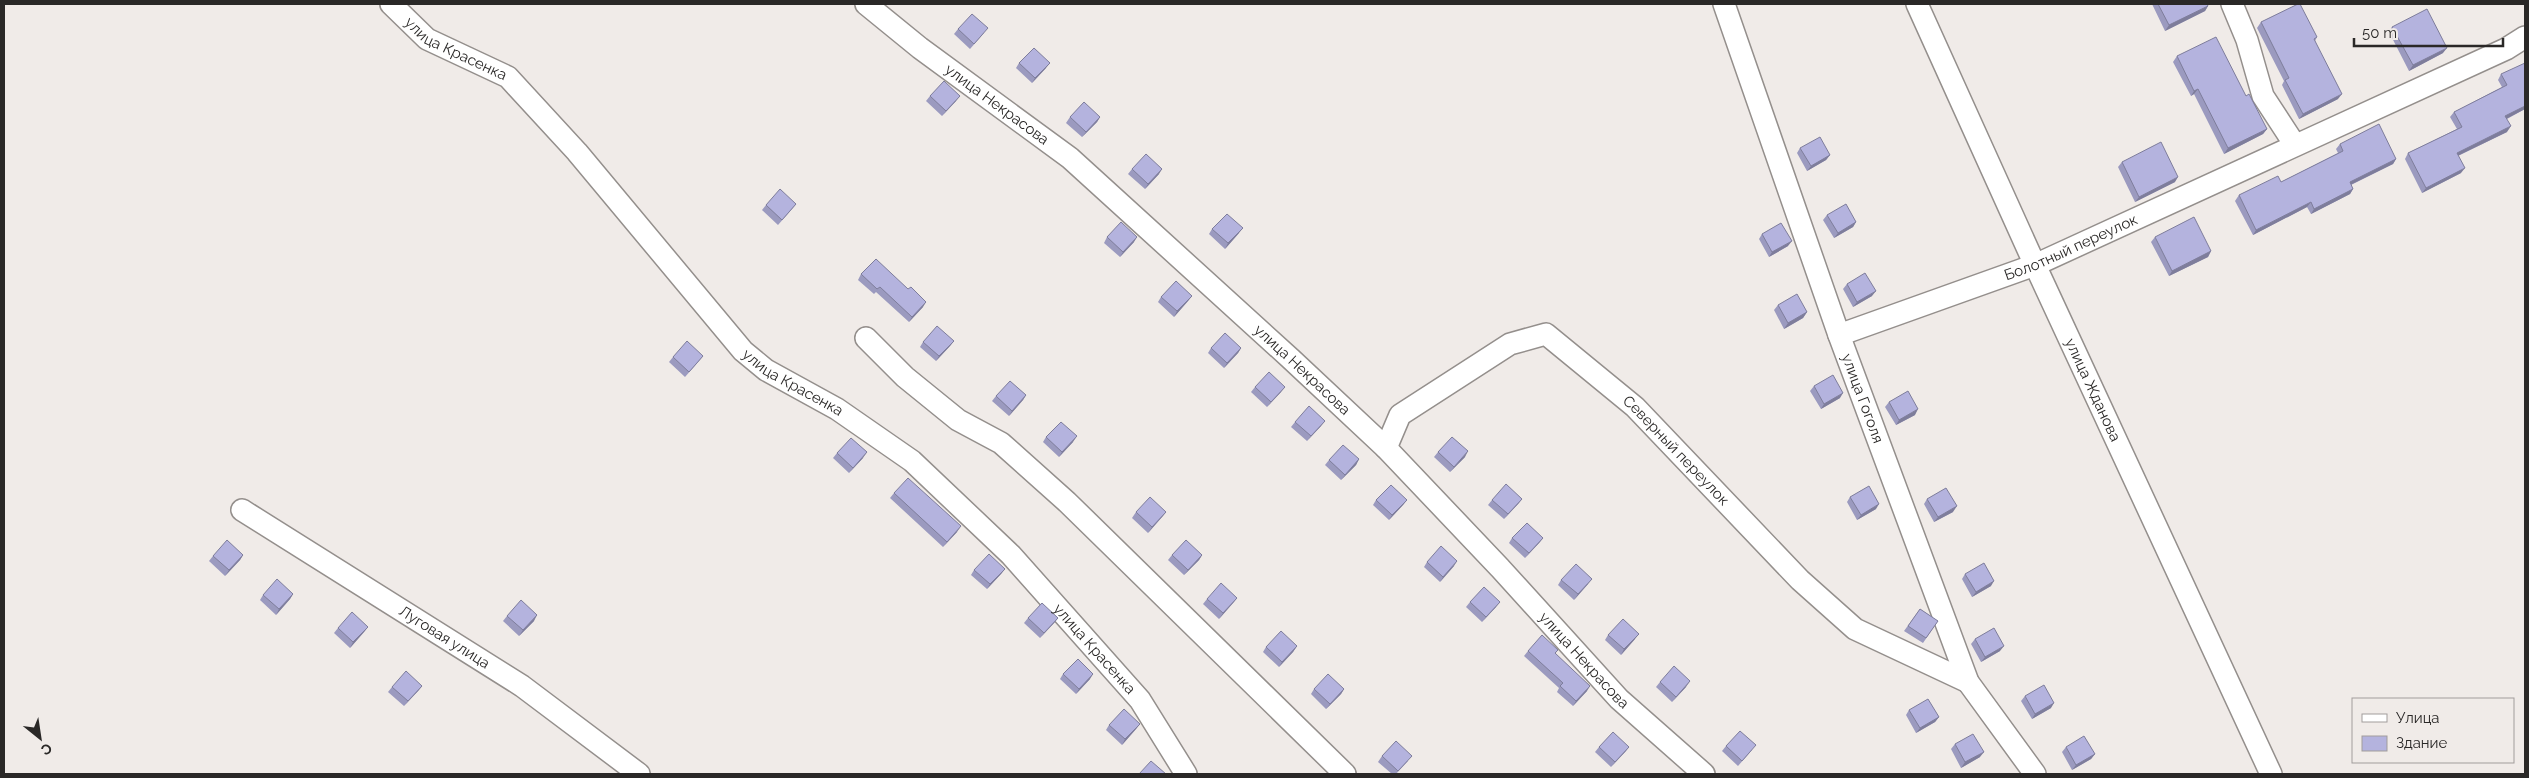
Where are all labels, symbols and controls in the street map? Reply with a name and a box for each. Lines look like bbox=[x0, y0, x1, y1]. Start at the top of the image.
street label: улица Красенка bbox=[401, 13, 510, 84]
scale bar bbox=[2354, 15, 2503, 47]
text: 50 m bbox=[2362, 24, 2397, 42]
street label: улица Некрасова bbox=[941, 60, 1052, 149]
street label: Болотный переулок bbox=[2002, 210, 2140, 284]
street label: улица Некрасова bbox=[1250, 321, 1354, 419]
street label: улица Жданова bbox=[2061, 335, 2125, 444]
street label: улица Красенка bbox=[739, 345, 847, 420]
street label: улица Гоголя bbox=[1838, 351, 1887, 446]
street label: Северный переулок bbox=[1619, 392, 1733, 509]
street label: улица Красенка bbox=[1050, 600, 1139, 698]
street label: Луговая улица bbox=[396, 602, 493, 672]
street label: улица Некрасова bbox=[1535, 608, 1633, 713]
legend bbox=[2352, 698, 2514, 763]
text: Улица bbox=[2396, 709, 2440, 727]
north arrow bbox=[15, 713, 65, 763]
text: Здание bbox=[2396, 734, 2448, 752]
text: С bbox=[38, 740, 55, 759]

